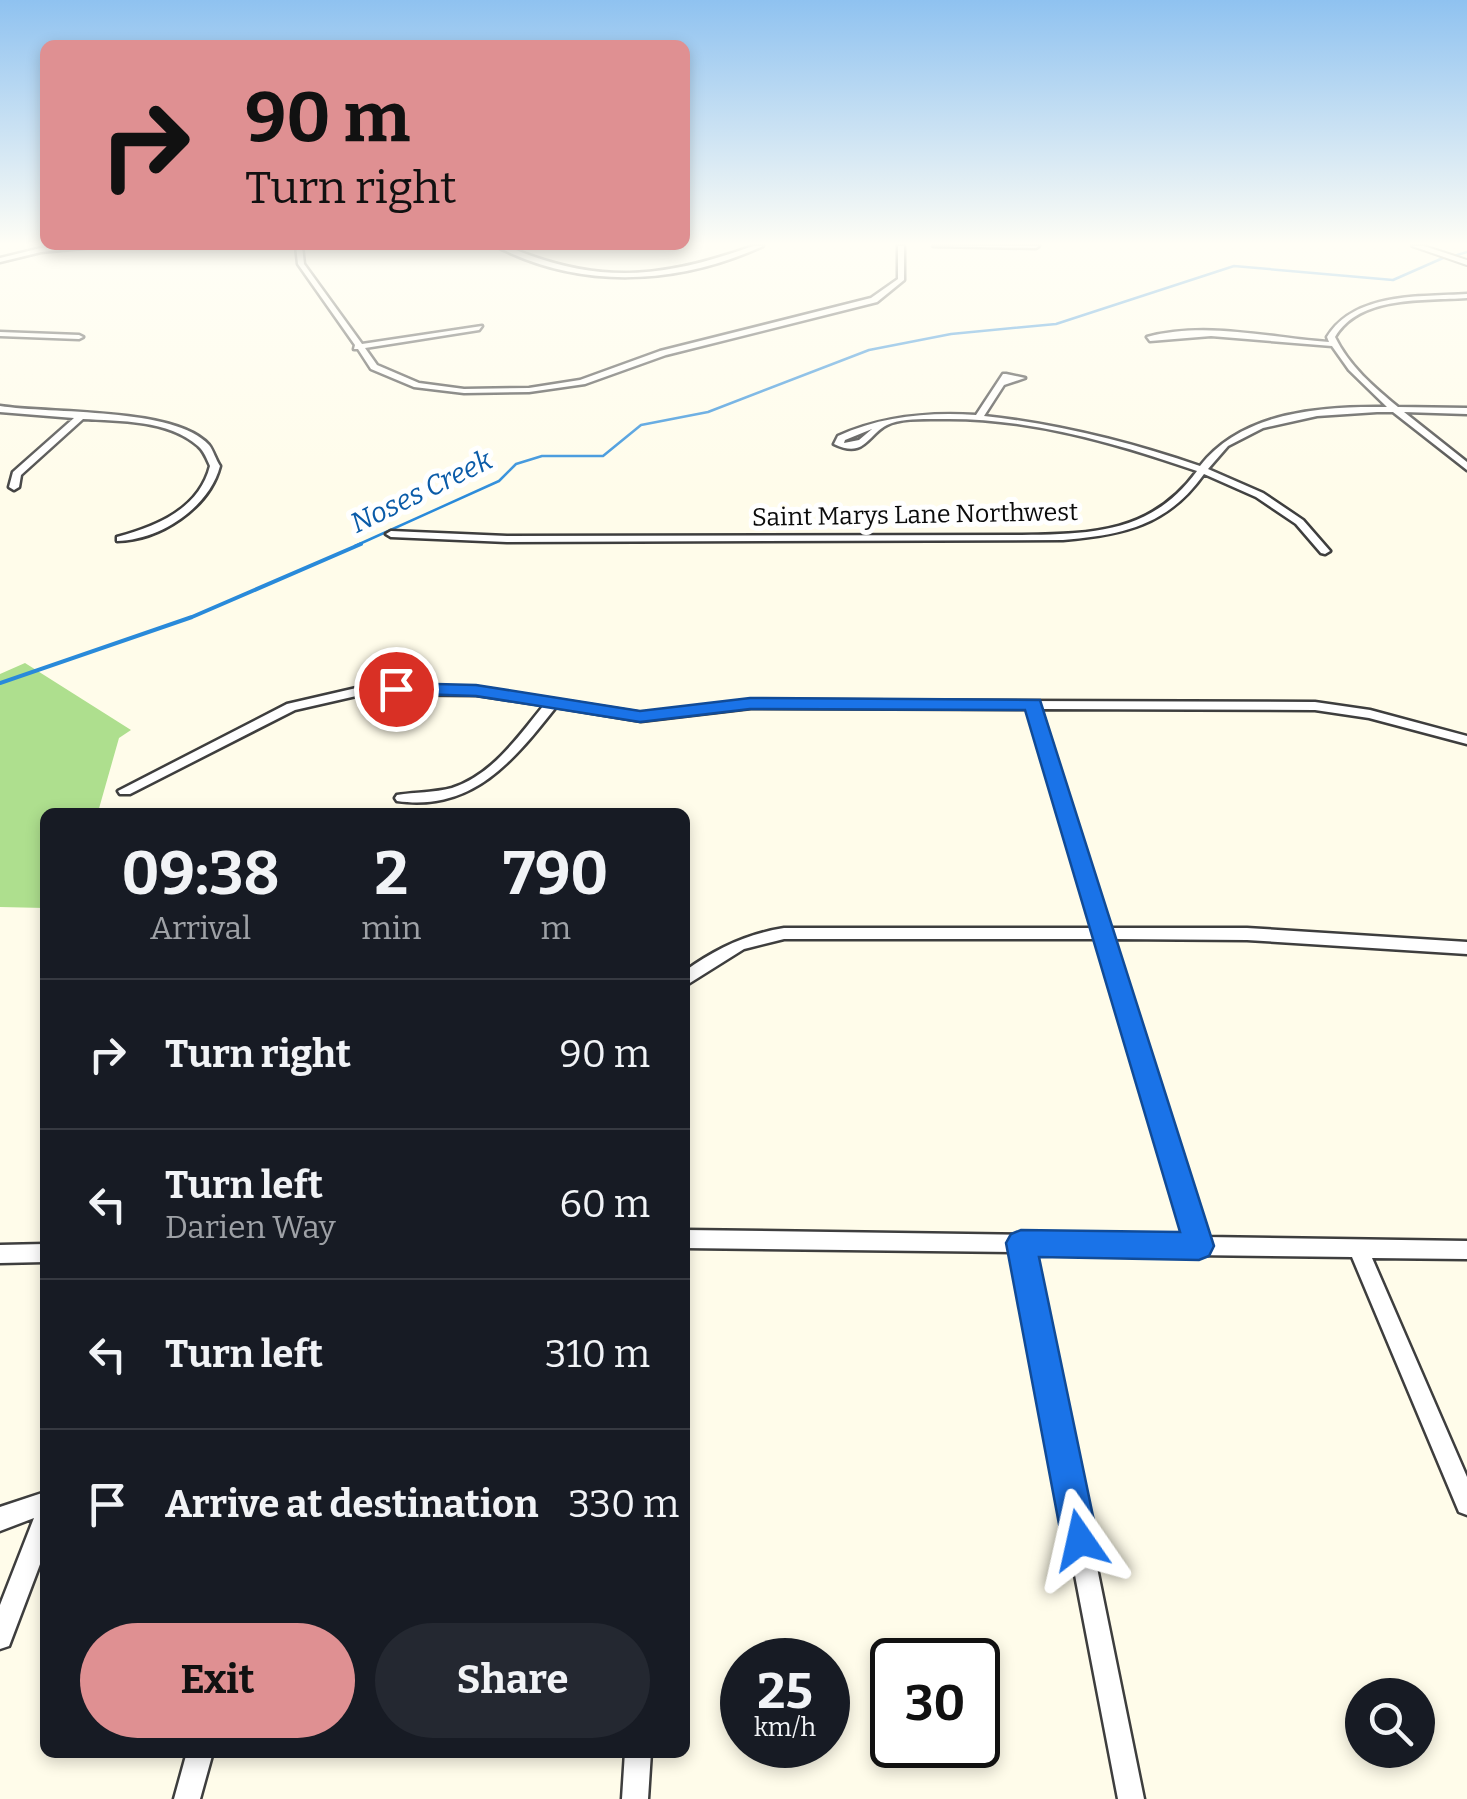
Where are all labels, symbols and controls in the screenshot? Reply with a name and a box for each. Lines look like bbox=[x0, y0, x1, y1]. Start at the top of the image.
text: 90 m bbox=[245, 76, 410, 160]
icon: right bbox=[80, 80, 210, 210]
text: Turn right bbox=[245, 161, 457, 215]
water label: Noses Creek bbox=[345, 443, 498, 540]
street label: Saint Marys Lane Northwest bbox=[752, 497, 1078, 533]
pin bbox=[354, 647, 439, 732]
icon: arrive bbox=[369, 662, 424, 717]
text: 09:38 bbox=[122, 838, 280, 910]
text: 2 bbox=[375, 838, 408, 910]
text: 790 bbox=[503, 838, 608, 910]
text: Arrival bbox=[150, 909, 251, 947]
text: min bbox=[361, 909, 422, 947]
text: m bbox=[541, 909, 571, 947]
icon: right bbox=[80, 1027, 135, 1082]
text: Turn right bbox=[165, 1031, 351, 1077]
text: 90 m bbox=[560, 1031, 650, 1077]
text: Turn left bbox=[165, 1162, 323, 1208]
icon: left bbox=[80, 1177, 135, 1232]
text: 60 m bbox=[559, 1181, 650, 1227]
text: Darien Way bbox=[165, 1208, 336, 1246]
icon: left bbox=[80, 1327, 135, 1382]
text: Turn left bbox=[165, 1331, 323, 1377]
text: 310 m bbox=[545, 1331, 650, 1377]
icon: arrive bbox=[80, 1477, 135, 1532]
text: Arrive at destination bbox=[165, 1481, 538, 1527]
text: 330 m bbox=[568, 1481, 679, 1527]
position arrow bbox=[1028, 1488, 1132, 1592]
button: Exit bbox=[80, 1623, 355, 1738]
button: Share bbox=[375, 1623, 650, 1738]
speed limit sign: 30 bbox=[870, 1638, 1000, 1768]
text: 25 bbox=[757, 1661, 813, 1721]
map controls bbox=[1345, 1678, 1435, 1768]
button: search bbox=[1345, 1678, 1435, 1768]
text: km/h bbox=[754, 1713, 816, 1743]

